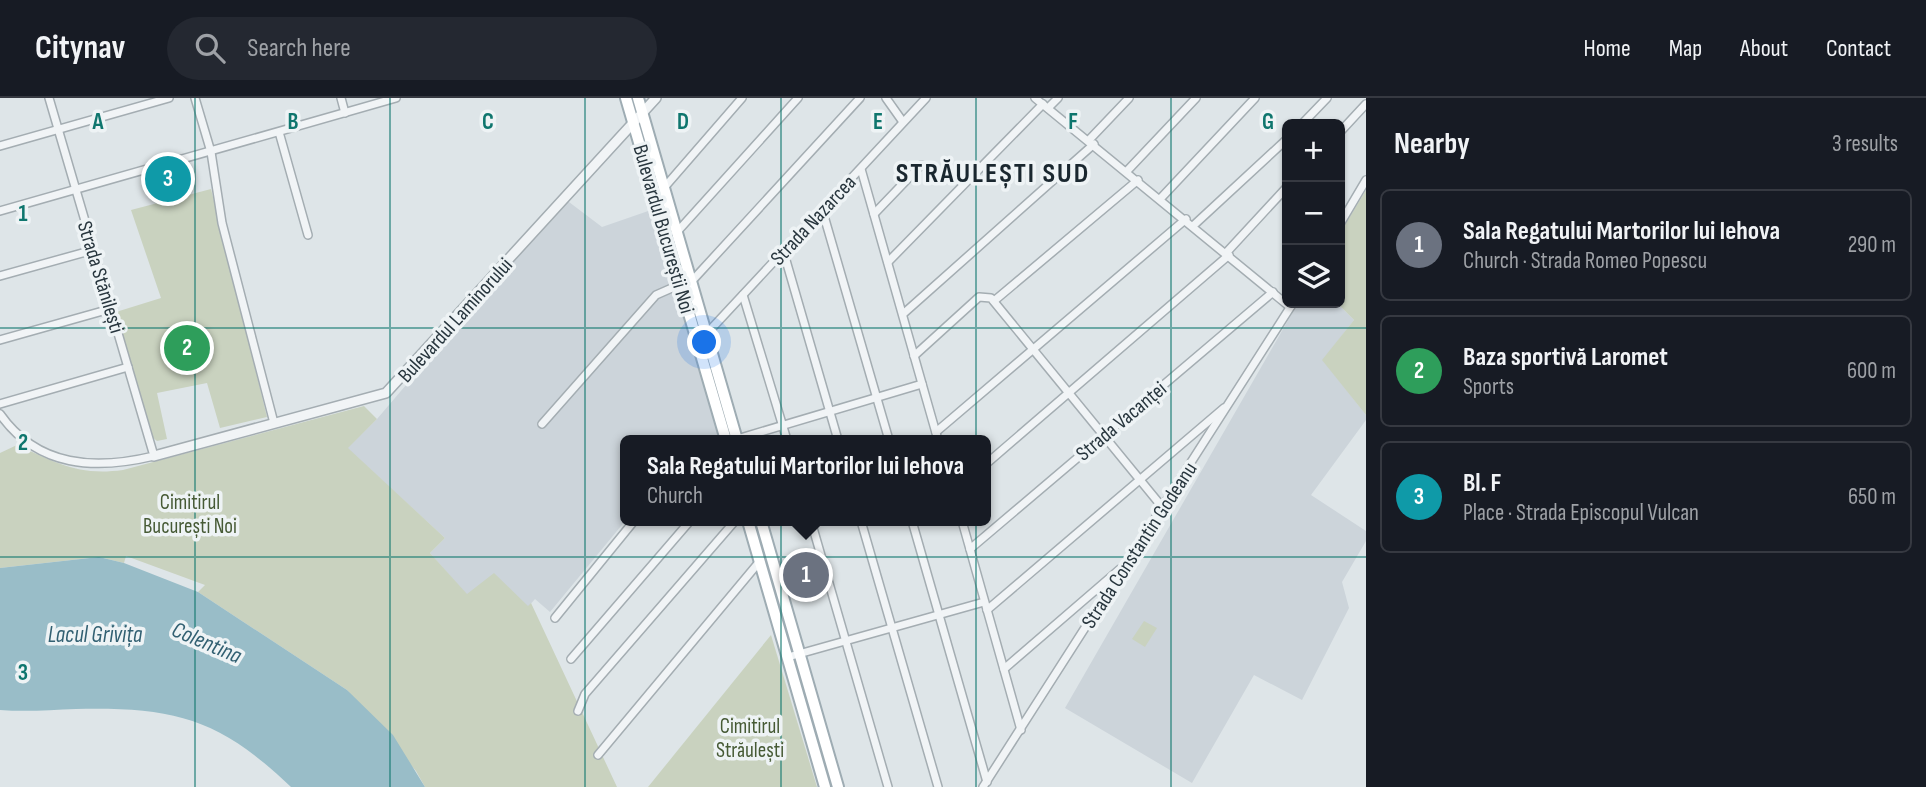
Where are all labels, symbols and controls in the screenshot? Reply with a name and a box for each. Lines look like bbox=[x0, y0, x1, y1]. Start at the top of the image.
search box bbox=[167, 17, 657, 80]
text: Citynav bbox=[35, 28, 125, 68]
icon: search bbox=[191, 29, 229, 67]
text: Search here bbox=[247, 33, 351, 64]
text: Home bbox=[1583, 34, 1631, 63]
text: Map bbox=[1669, 34, 1702, 63]
text: About bbox=[1740, 34, 1788, 63]
text: Contact bbox=[1826, 34, 1891, 63]
text: A bbox=[92, 108, 105, 136]
text: B bbox=[288, 108, 299, 136]
text: C bbox=[482, 108, 494, 136]
text: D bbox=[677, 108, 689, 136]
text: E bbox=[873, 108, 883, 136]
text: F bbox=[1068, 108, 1078, 136]
text: G bbox=[1262, 108, 1274, 136]
map controls bbox=[1282, 119, 1345, 308]
button: + bbox=[1282, 119, 1345, 182]
text: Nearby bbox=[1394, 126, 1470, 162]
text: 3 results bbox=[1832, 130, 1898, 158]
street label: Bulevardul Bucureștii Noi bbox=[627, 142, 700, 316]
pin: 3 bbox=[145, 153, 191, 205]
district label: STRĂULEȘTI SUD bbox=[896, 157, 1090, 190]
street label: Strada Nazarcea bbox=[765, 170, 861, 271]
button: − bbox=[1282, 182, 1345, 245]
text: 1 bbox=[18, 200, 28, 228]
text: Sala Regatului Martorilor lui Iehova bbox=[1463, 216, 1780, 247]
street label: Strada Stănilești bbox=[72, 218, 129, 336]
text: 1 bbox=[1414, 231, 1424, 259]
text: 290 m bbox=[1848, 231, 1896, 259]
button: layers bbox=[1282, 245, 1345, 308]
text: Church · Strada Romeo Popescu bbox=[1463, 247, 1707, 275]
street label: Bulevardul Laminorului bbox=[393, 253, 518, 388]
pin: 2 bbox=[164, 322, 210, 374]
your location bbox=[687, 325, 721, 359]
text: Baza sportivă Laromet bbox=[1463, 342, 1668, 373]
text: 2 bbox=[1414, 357, 1424, 385]
text: 600 m bbox=[1847, 357, 1896, 385]
text: Sports bbox=[1463, 373, 1514, 401]
street label: Strada Vacanței bbox=[1071, 376, 1172, 466]
text: 2 bbox=[18, 429, 28, 457]
popup bbox=[620, 435, 991, 526]
text: Sala Regatului Martorilor lui Iehova bbox=[647, 451, 964, 482]
street label: Strada Constantin Godeanu bbox=[1076, 458, 1202, 633]
text: Bl. F bbox=[1463, 468, 1502, 499]
text: Church bbox=[647, 482, 703, 510]
text: 3 bbox=[1414, 483, 1424, 511]
text: 650 m bbox=[1848, 483, 1896, 511]
park label: Cimitirul București Noi bbox=[143, 490, 237, 539]
text: Place · Strada Episcopul Vulcan bbox=[1463, 499, 1699, 527]
pin: 1 bbox=[783, 549, 829, 601]
water label: Colentina bbox=[168, 616, 246, 670]
water label: Lacul Grivița bbox=[48, 621, 143, 649]
text: 3 bbox=[18, 659, 28, 687]
park label: Cimitirul Străulești bbox=[716, 714, 784, 763]

